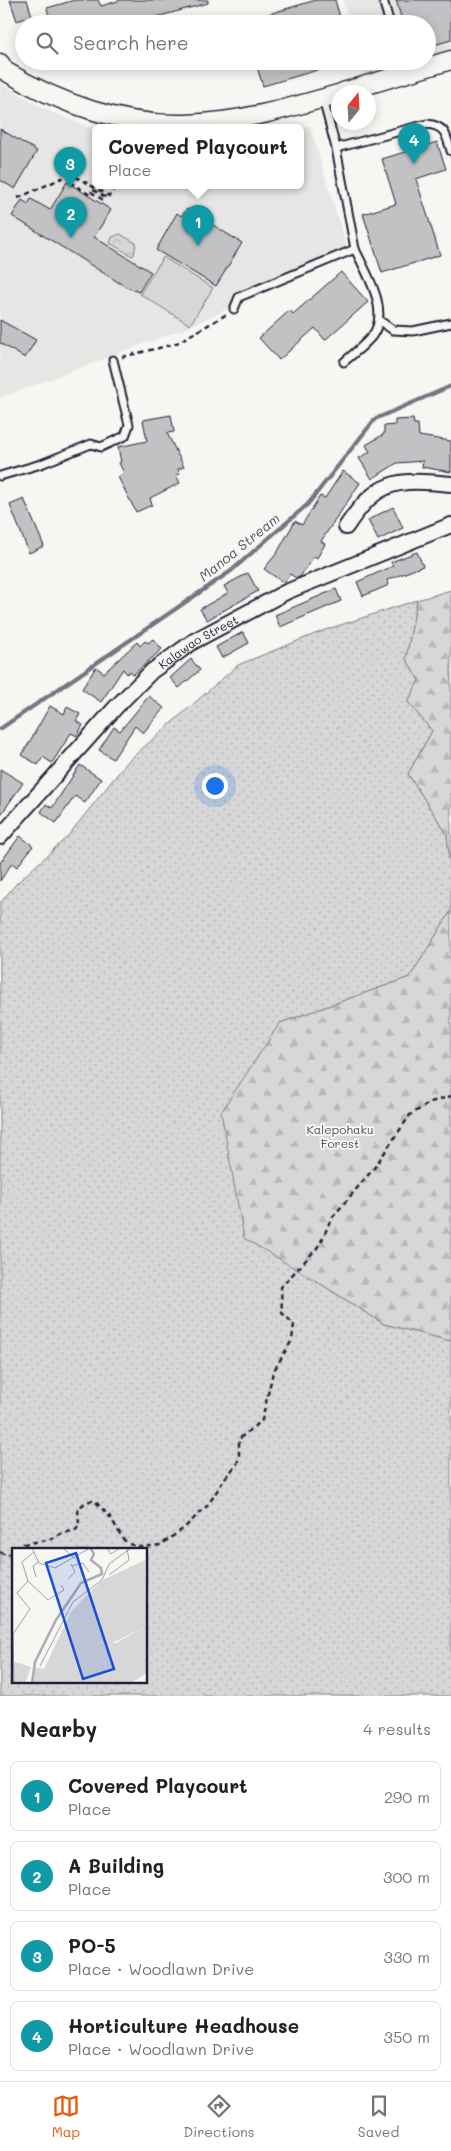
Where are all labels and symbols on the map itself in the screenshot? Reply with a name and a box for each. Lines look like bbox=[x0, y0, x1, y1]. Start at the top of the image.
north arrow bbox=[331, 85, 376, 130]
pin: 4 bbox=[398, 123, 430, 164]
pin: 3 bbox=[54, 147, 86, 188]
pin: 2 bbox=[55, 197, 87, 238]
pin: 1 bbox=[182, 205, 214, 246]
water label: Manoa Stream bbox=[195, 509, 283, 585]
street label: Kalawao Street bbox=[155, 611, 241, 672]
your location bbox=[202, 773, 228, 799]
park label: Kalepohaku Forest bbox=[307, 1121, 373, 1151]
inset map bbox=[12, 1548, 148, 1684]

